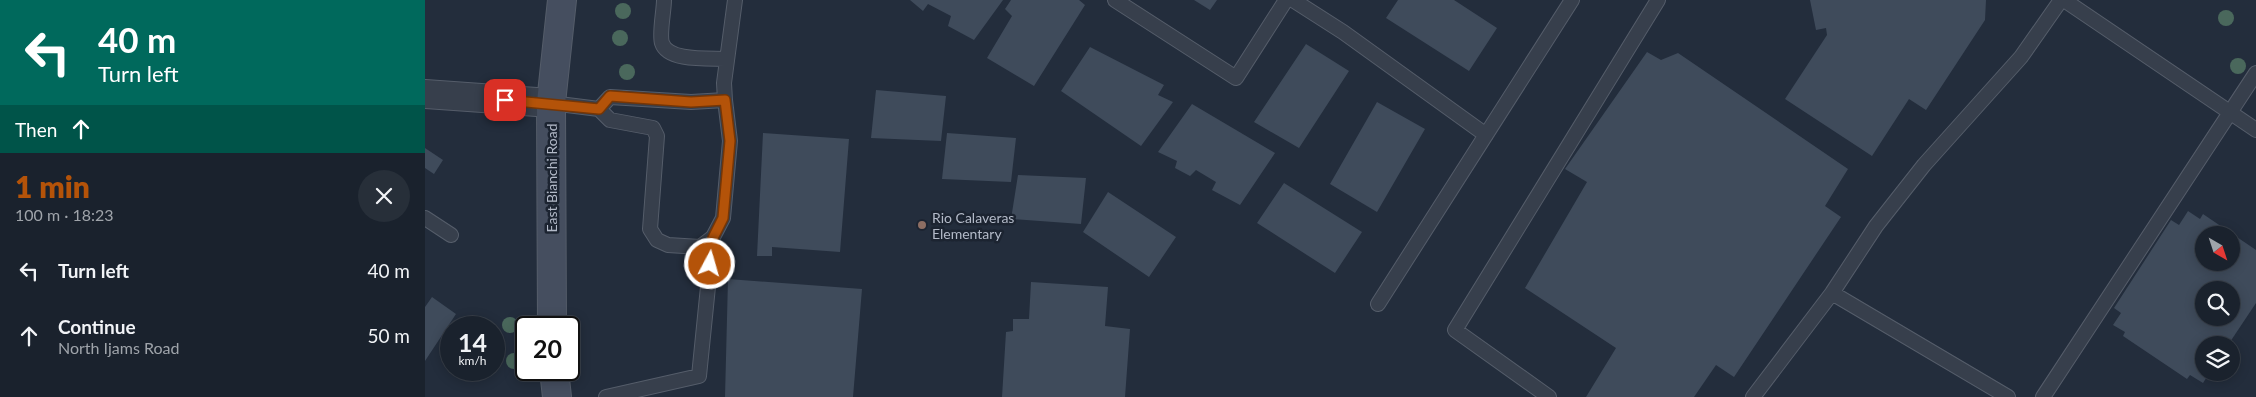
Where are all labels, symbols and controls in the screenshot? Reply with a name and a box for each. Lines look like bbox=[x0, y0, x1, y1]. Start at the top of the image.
text: 40 m bbox=[98, 18, 176, 60]
icon: left bbox=[15, 20, 80, 85]
text: Turn left bbox=[98, 60, 179, 87]
pin bbox=[484, 79, 526, 121]
icon: arrive bbox=[491, 86, 519, 114]
icon: ahead bbox=[67, 115, 95, 143]
text: Then bbox=[15, 118, 57, 141]
street label: East Bianchi Road bbox=[543, 123, 560, 233]
text: 1 min bbox=[15, 168, 90, 204]
button: close bbox=[358, 170, 410, 222]
text: 100 m · 18:23 bbox=[15, 205, 114, 224]
place label: Rio Calaveras Elementary bbox=[932, 209, 1014, 242]
marker: Rio Calaveras Elementary bbox=[916, 219, 928, 231]
north arrow bbox=[2195, 226, 2240, 271]
map controls bbox=[2195, 226, 2240, 381]
position arrow bbox=[683, 237, 735, 289]
icon: left bbox=[15, 257, 43, 285]
text: Turn left bbox=[58, 259, 129, 282]
text: 40 m bbox=[367, 259, 410, 282]
button: search bbox=[2195, 281, 2240, 326]
text: Continue bbox=[58, 315, 136, 338]
speed limit sign: 20 bbox=[515, 316, 580, 381]
icon: ahead bbox=[15, 322, 43, 350]
text: 50 m bbox=[367, 324, 410, 347]
text: 14 bbox=[458, 327, 487, 357]
button: layers bbox=[2195, 336, 2240, 381]
text: North Ijams Road bbox=[58, 338, 179, 357]
text: km/h bbox=[458, 353, 487, 368]

